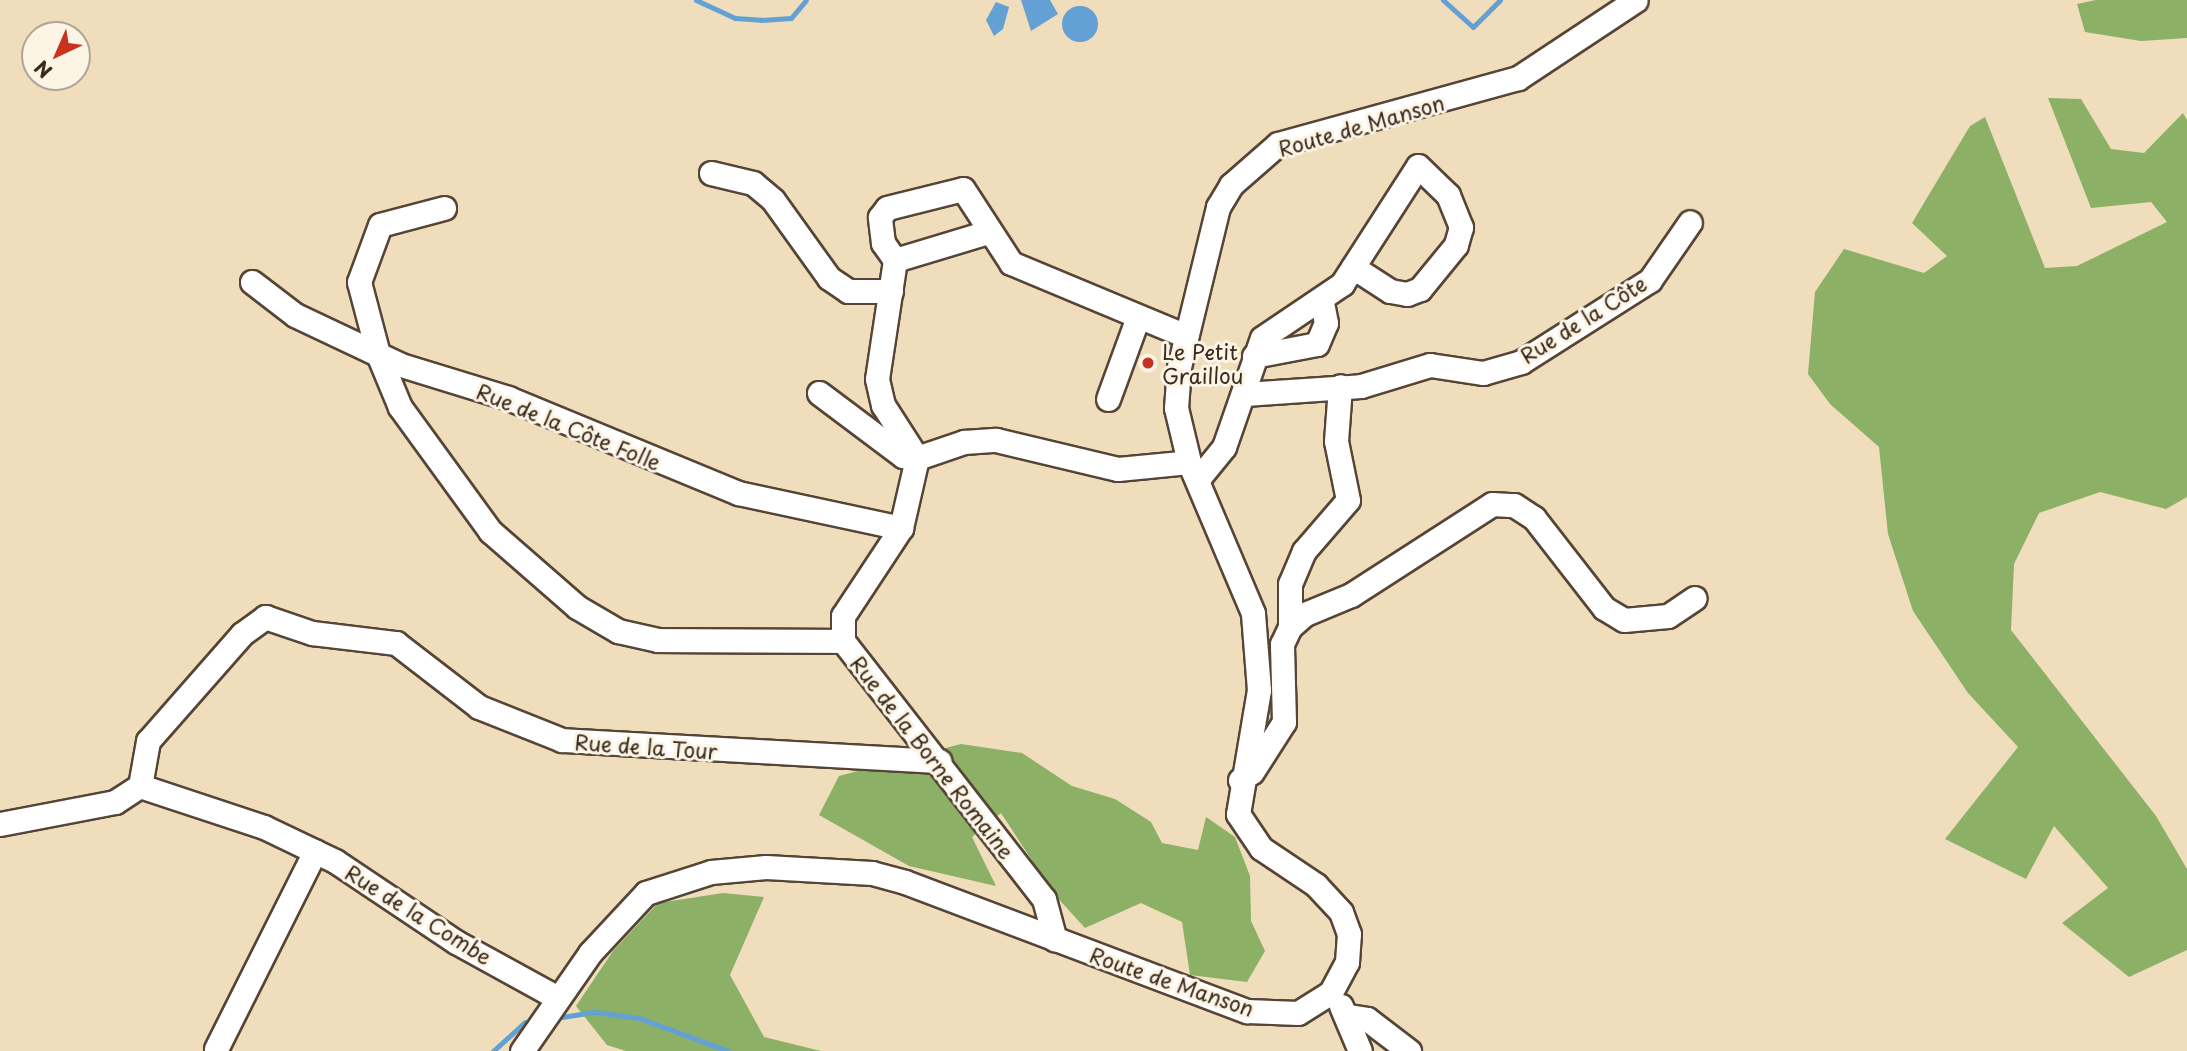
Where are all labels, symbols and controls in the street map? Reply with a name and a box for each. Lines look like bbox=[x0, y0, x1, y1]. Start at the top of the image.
north arrow bbox=[21, 21, 91, 91]
text: N bbox=[28, 54, 58, 85]
street label: Route de Manson bbox=[1274, 89, 1448, 161]
street label: Rue de la Côte bbox=[1513, 269, 1653, 369]
place label: Le Petit Graillou bbox=[1162, 338, 1243, 388]
marker: Le Petit Graillou bbox=[1140, 355, 1156, 371]
street label: Rue de la Côte Folle bbox=[471, 377, 667, 475]
street label: Rue de la Borne Romaine bbox=[844, 648, 1022, 866]
street label: Rue de la Tour bbox=[572, 728, 720, 764]
street label: Rue de la Combe bbox=[339, 858, 499, 970]
street label: Route de Manson bbox=[1086, 941, 1258, 1021]

